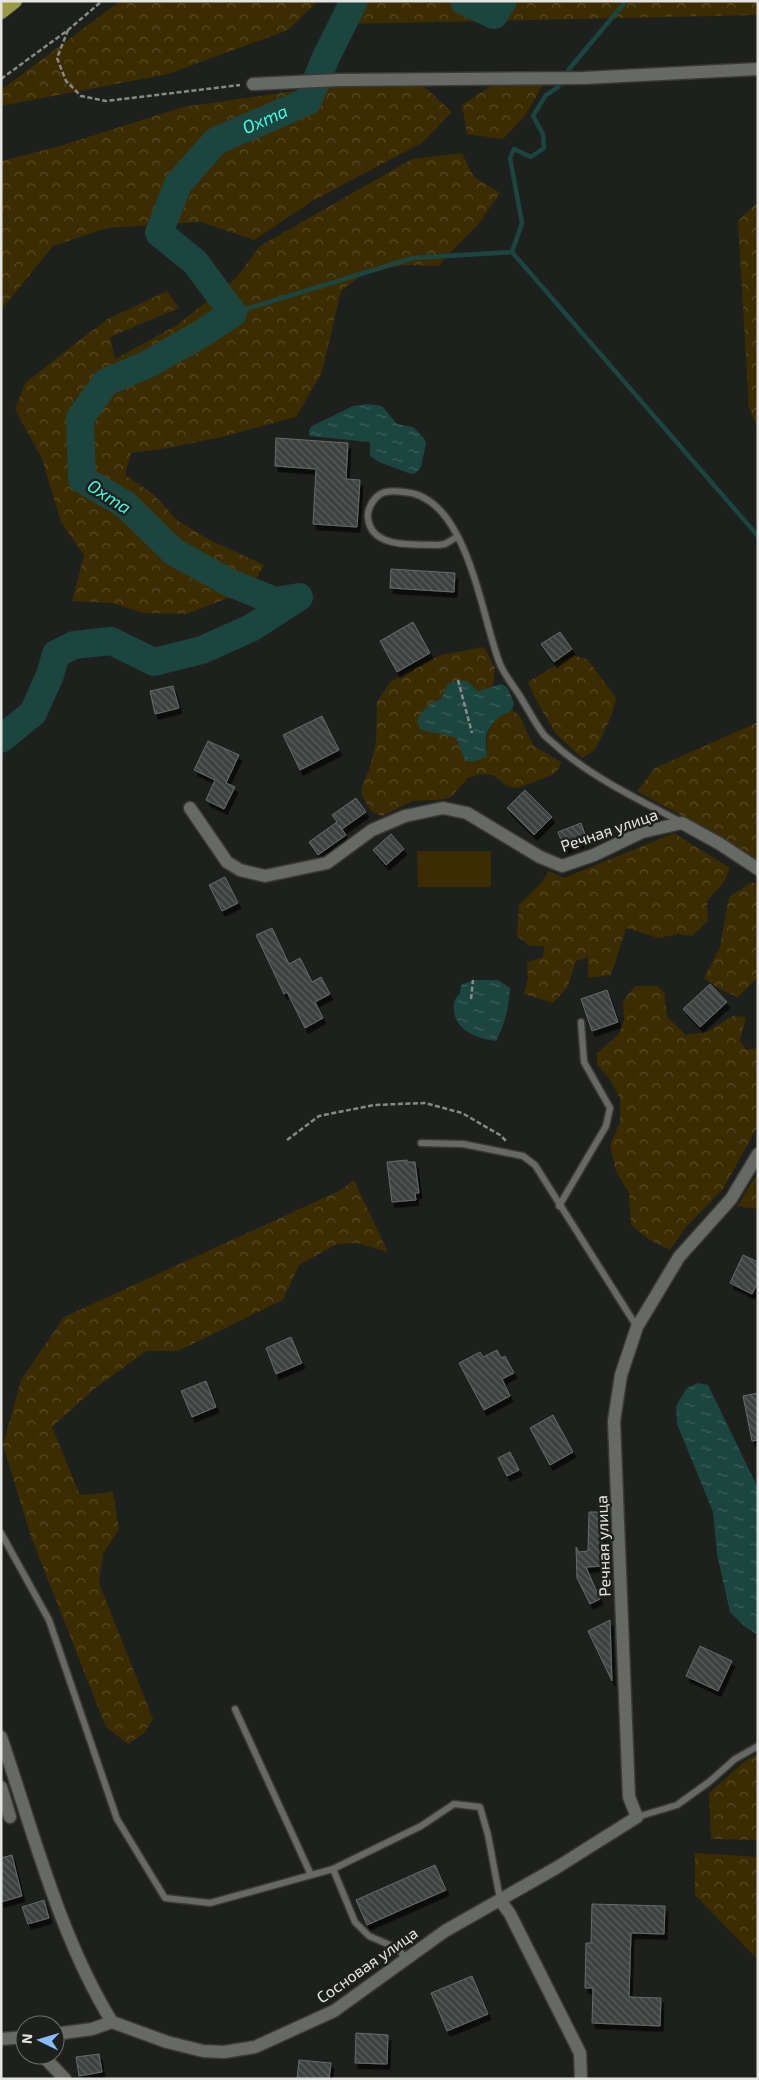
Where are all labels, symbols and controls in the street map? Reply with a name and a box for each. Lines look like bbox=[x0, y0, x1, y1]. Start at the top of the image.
water label: Охта bbox=[239, 99, 291, 138]
water label: Охта bbox=[84, 474, 135, 518]
street label: Речная улица bbox=[558, 804, 660, 856]
street label: Речная улица bbox=[591, 1495, 615, 1597]
street label: Сосновая улица bbox=[312, 1923, 422, 2007]
north arrow bbox=[15, 2015, 65, 2065]
text: N bbox=[18, 2033, 35, 2045]

